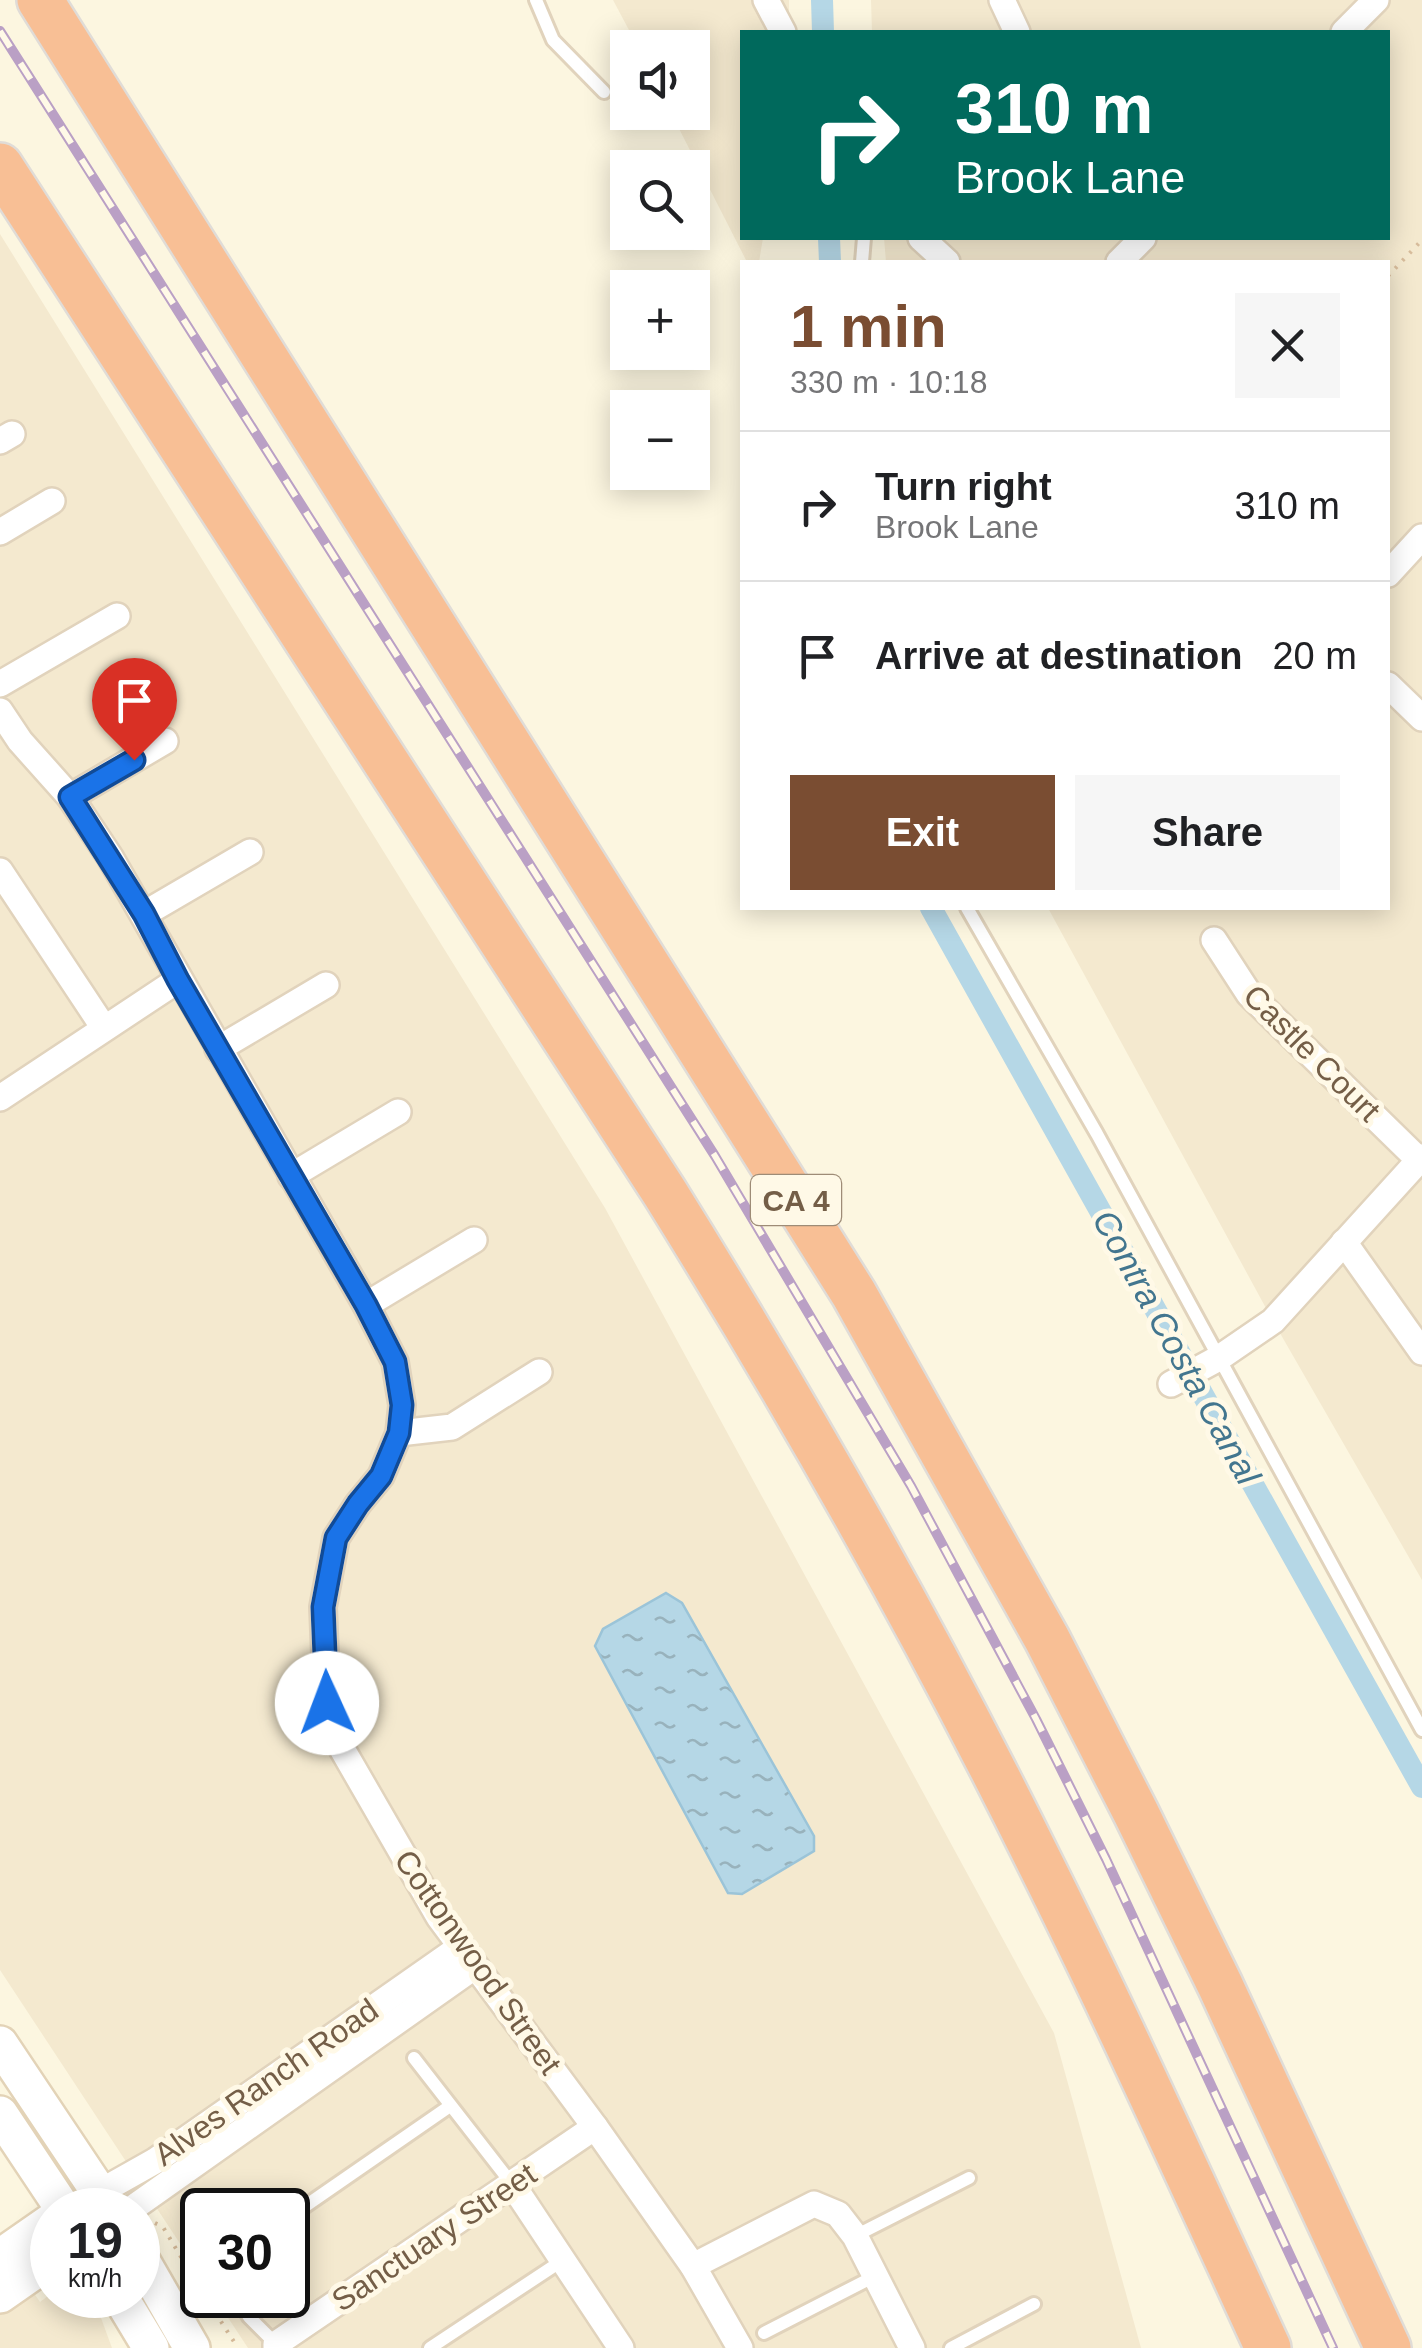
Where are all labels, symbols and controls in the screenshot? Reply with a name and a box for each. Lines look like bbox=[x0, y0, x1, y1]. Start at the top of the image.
map controls bbox=[610, 30, 710, 490]
button: sound bbox=[610, 30, 710, 130]
icon: right bbox=[790, 70, 920, 200]
text: 310 m bbox=[955, 70, 1153, 148]
button: search bbox=[610, 150, 710, 250]
text: Brook Lane bbox=[955, 152, 1185, 203]
button: + bbox=[610, 270, 710, 370]
text: 1 min bbox=[790, 293, 947, 360]
button: close bbox=[1235, 293, 1340, 398]
text: 330 m · 10:18 bbox=[790, 364, 987, 400]
button: − bbox=[610, 390, 710, 490]
text: Turn right bbox=[875, 466, 1052, 508]
icon: right bbox=[790, 479, 845, 534]
text: 310 m bbox=[1234, 485, 1340, 527]
text: Brook Lane bbox=[875, 509, 1039, 545]
icon: arrive bbox=[790, 629, 845, 684]
text: Arrive at destination bbox=[875, 635, 1242, 677]
text: 20 m bbox=[1272, 635, 1357, 677]
pin bbox=[92, 658, 177, 761]
icon: arrive bbox=[107, 673, 162, 728]
button: Exit bbox=[790, 775, 1055, 890]
button: Share bbox=[1075, 775, 1340, 890]
street label: Castle Court bbox=[1236, 977, 1388, 1129]
road number: CA 4 bbox=[751, 1175, 841, 1225]
water label: Contra Costa Canal bbox=[1085, 1203, 1269, 1492]
position arrow bbox=[275, 1651, 379, 1755]
street label: Cottonwood Street bbox=[387, 1843, 569, 2081]
street label: Alves Ranch Road bbox=[147, 1991, 385, 2173]
street label: Sanctuary Street bbox=[325, 2155, 543, 2319]
speed limit sign: 30 bbox=[180, 2188, 310, 2318]
text: 19 bbox=[67, 2213, 123, 2269]
text: km/h bbox=[68, 2264, 122, 2292]

